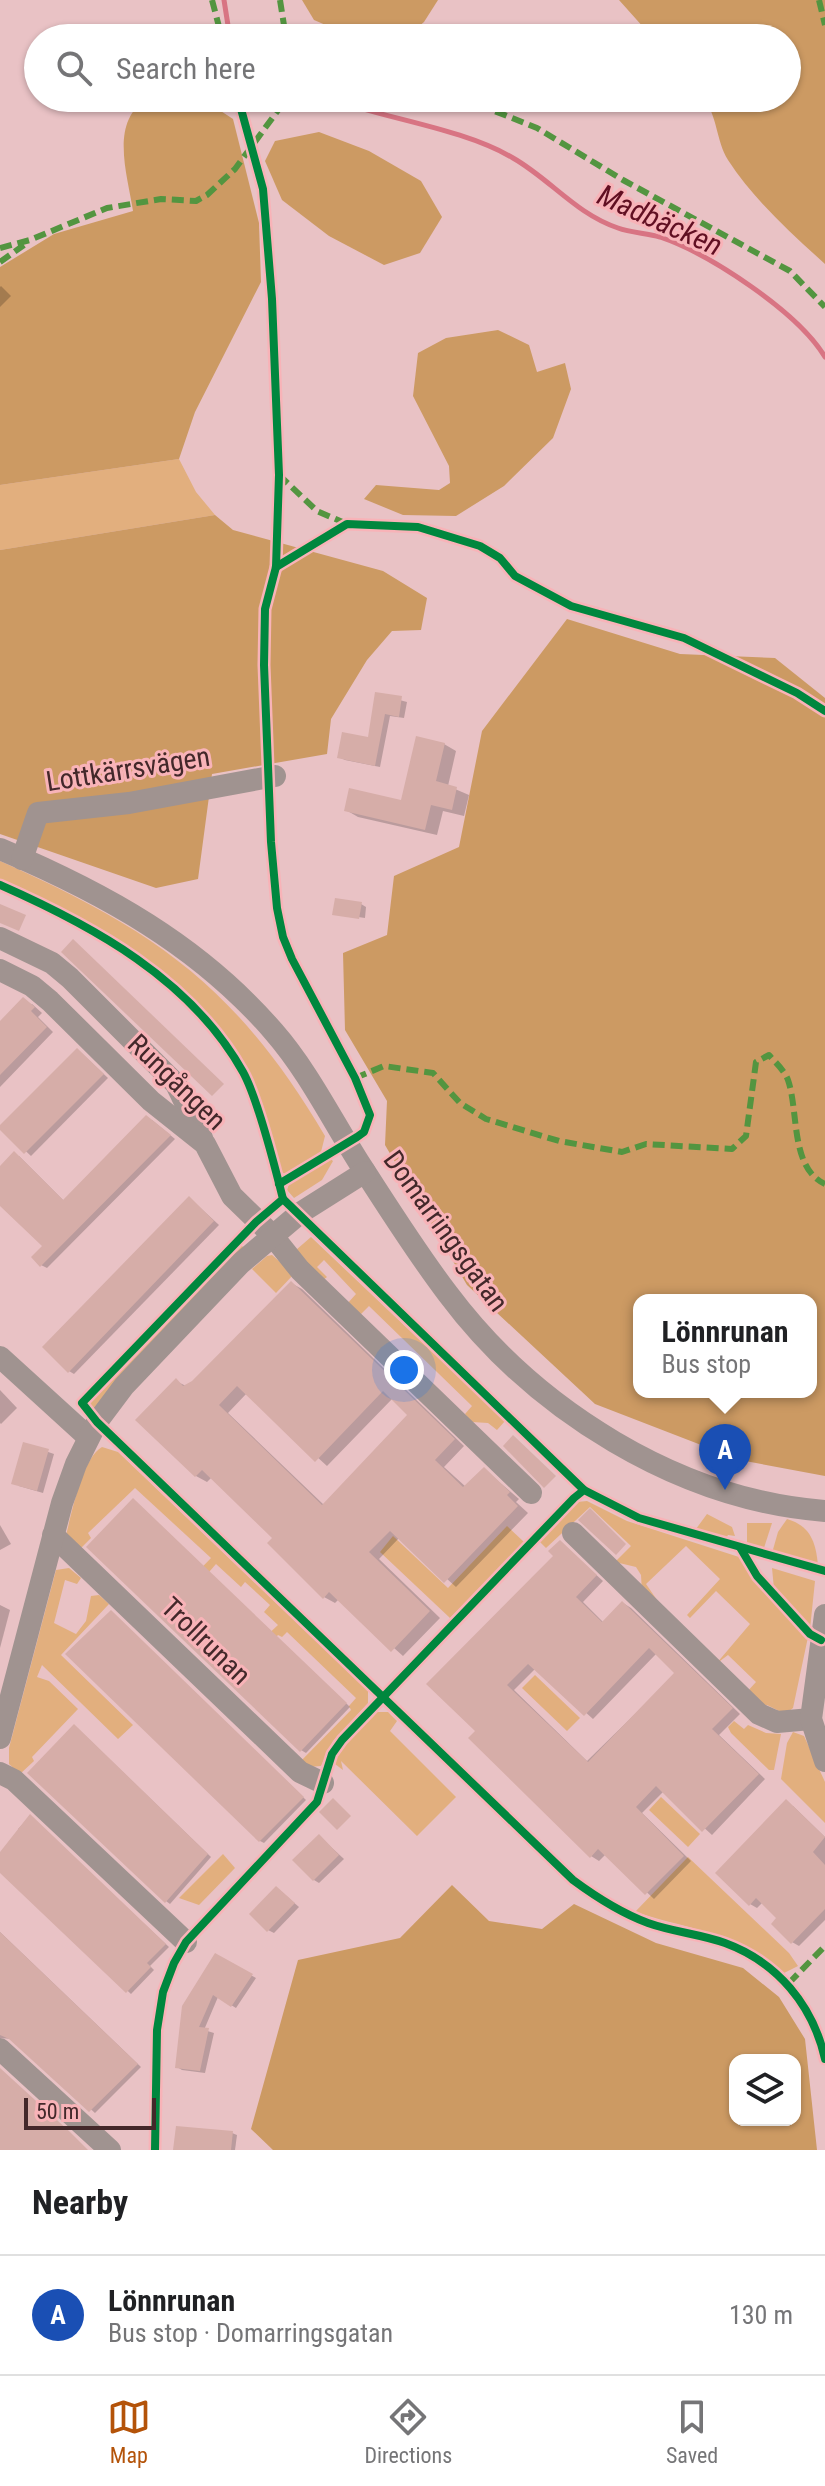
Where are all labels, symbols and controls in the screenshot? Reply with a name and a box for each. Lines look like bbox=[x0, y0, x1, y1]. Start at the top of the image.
search box bbox=[24, 24, 801, 112]
icon: search bbox=[52, 46, 96, 90]
text: Search here bbox=[116, 51, 256, 86]
water label: Madbäcken bbox=[592, 177, 728, 263]
street label: Lottkärrsvägen bbox=[44, 740, 212, 798]
street label: Rungången bbox=[121, 1027, 233, 1137]
street label: Domarringsgatan bbox=[377, 1144, 515, 1318]
popup bbox=[633, 1294, 817, 1398]
text: Lönnrunan bbox=[661, 1314, 789, 1349]
text: Bus stop bbox=[661, 1349, 751, 1379]
your location bbox=[384, 1350, 424, 1390]
pin: A bbox=[699, 1424, 751, 1490]
street label: Trollrunan bbox=[154, 1590, 258, 1692]
map controls bbox=[729, 2054, 801, 2126]
button: layers bbox=[729, 2054, 801, 2126]
scale bar bbox=[24, 2094, 156, 2130]
text: 50 m bbox=[36, 2099, 79, 2124]
text: Nearby bbox=[32, 2182, 128, 2222]
text: Lönnrunan bbox=[108, 2283, 235, 2318]
text: A bbox=[50, 2300, 66, 2330]
text: 130 m bbox=[729, 2300, 793, 2330]
text: Bus stop · Domarringsgatan bbox=[108, 2318, 393, 2348]
tab: Map bbox=[107, 2395, 151, 2468]
tab: Directions bbox=[364, 2395, 452, 2468]
tab: Saved bbox=[666, 2395, 718, 2468]

